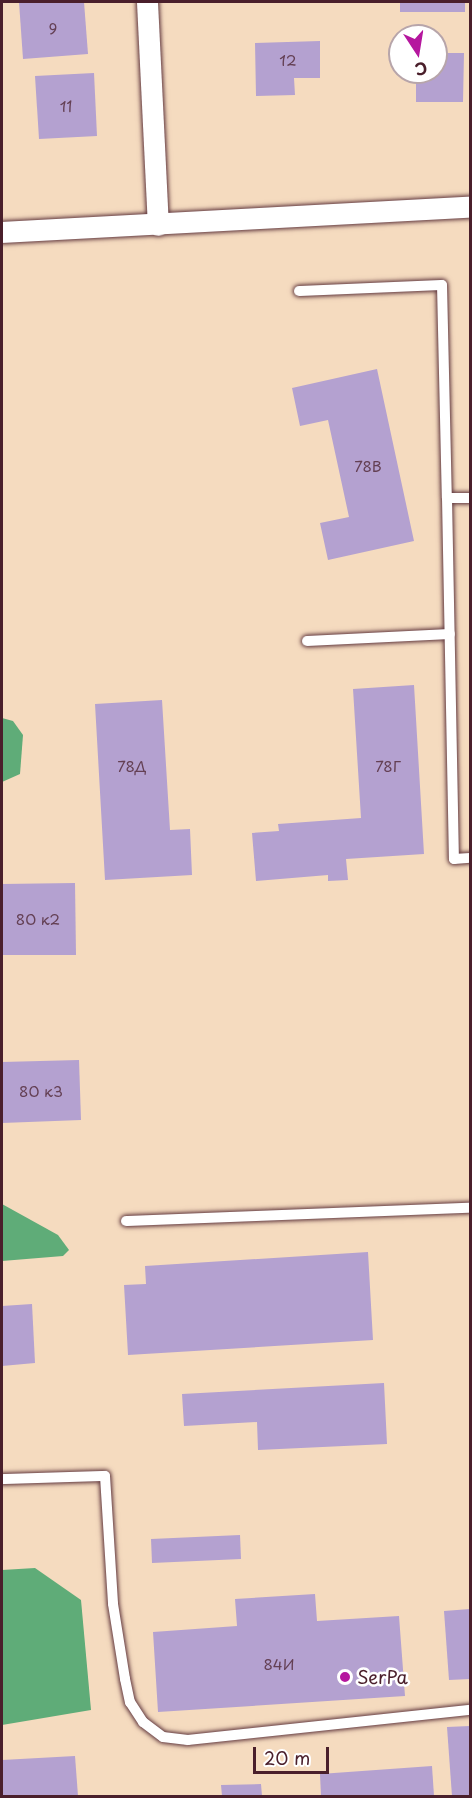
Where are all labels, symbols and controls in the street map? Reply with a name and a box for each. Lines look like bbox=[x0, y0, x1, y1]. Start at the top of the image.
house number: 9 bbox=[49, 19, 57, 37]
north arrow bbox=[388, 24, 448, 84]
house number: 12 bbox=[279, 51, 297, 69]
text: С bbox=[413, 57, 430, 83]
house number: 11 bbox=[60, 97, 72, 115]
house number: 78В bbox=[354, 457, 382, 475]
house number: 78Д bbox=[117, 757, 147, 775]
house number: 78Г bbox=[375, 757, 401, 775]
house number: 80 к2 bbox=[16, 910, 60, 928]
house number: 80 к3 bbox=[19, 1082, 63, 1100]
house number: 84И bbox=[263, 1655, 295, 1673]
place label: SerPa bbox=[357, 1666, 408, 1688]
marker: SerPa bbox=[338, 1670, 352, 1684]
scale bar bbox=[256, 1735, 332, 1773]
text: 20 m bbox=[264, 1744, 310, 1771]

